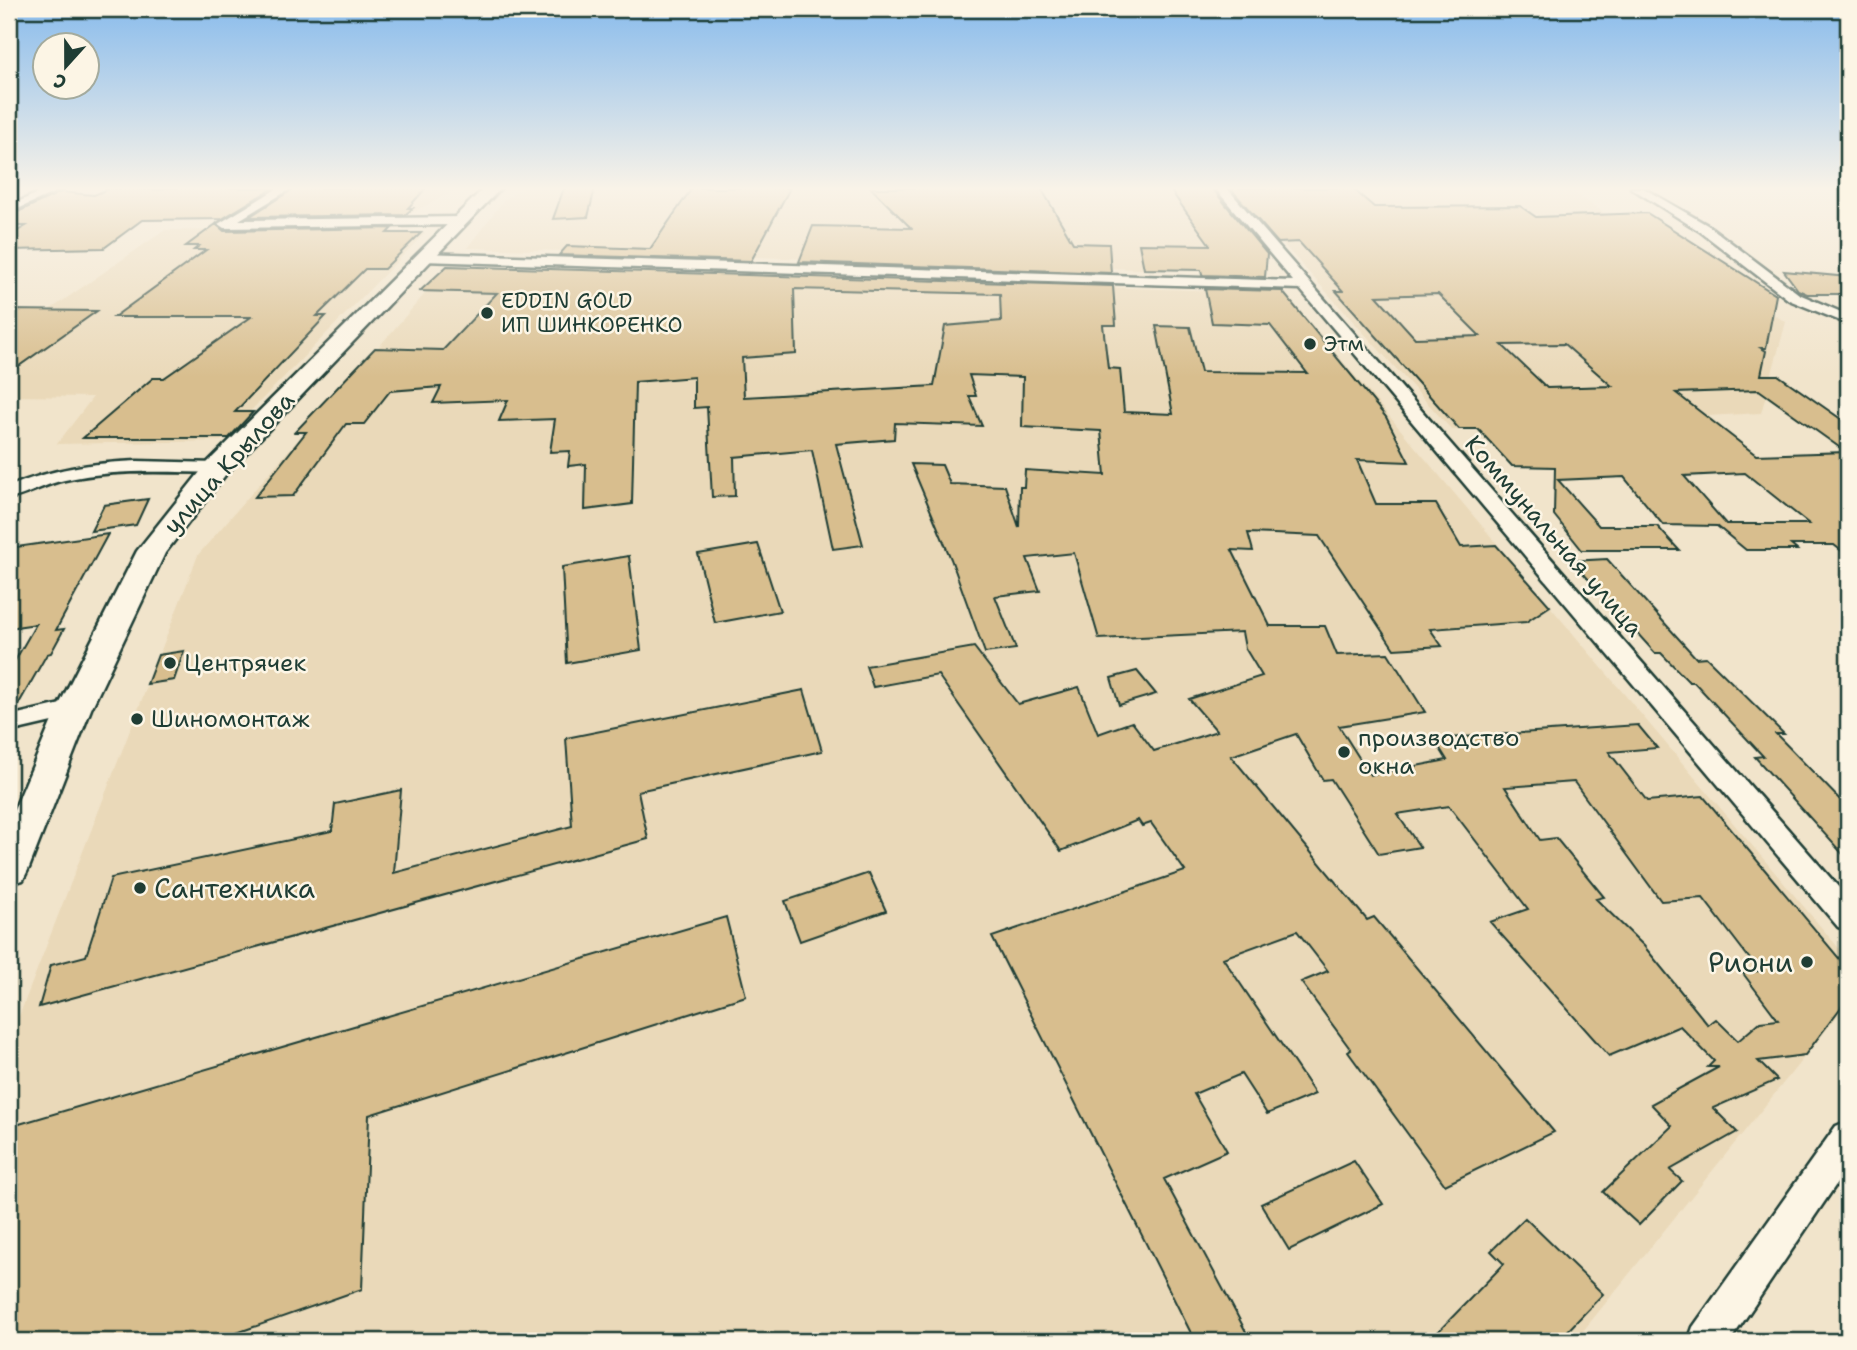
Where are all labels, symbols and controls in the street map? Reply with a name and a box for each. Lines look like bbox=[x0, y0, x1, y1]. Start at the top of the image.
north arrow bbox=[32, 32, 102, 102]
text: С bbox=[50, 68, 70, 95]
place label: EDDIN GOLD ИП ШИНКОРЕНКО bbox=[501, 287, 683, 339]
marker: EDDIN GOLD ИП ШИНКОРЕНКО bbox=[479, 305, 495, 321]
place label: Этм bbox=[1324, 330, 1364, 358]
marker: Этм bbox=[1302, 336, 1318, 352]
street label: улица Крылова bbox=[156, 385, 302, 541]
street label: Коммунальная улица bbox=[1458, 428, 1650, 644]
place label: Центрячек bbox=[184, 647, 307, 679]
marker: Центрячек bbox=[162, 655, 178, 671]
place label: Шиномонтаж bbox=[151, 703, 310, 735]
marker: Шиномонтаж bbox=[129, 711, 145, 727]
place label: производство окна bbox=[1358, 722, 1520, 782]
marker: производство окна bbox=[1336, 744, 1352, 760]
place label: Сантехника bbox=[154, 869, 315, 907]
marker: Сантехника bbox=[132, 880, 148, 896]
place label: Риони bbox=[1708, 943, 1793, 981]
marker: Риони bbox=[1799, 954, 1815, 970]

